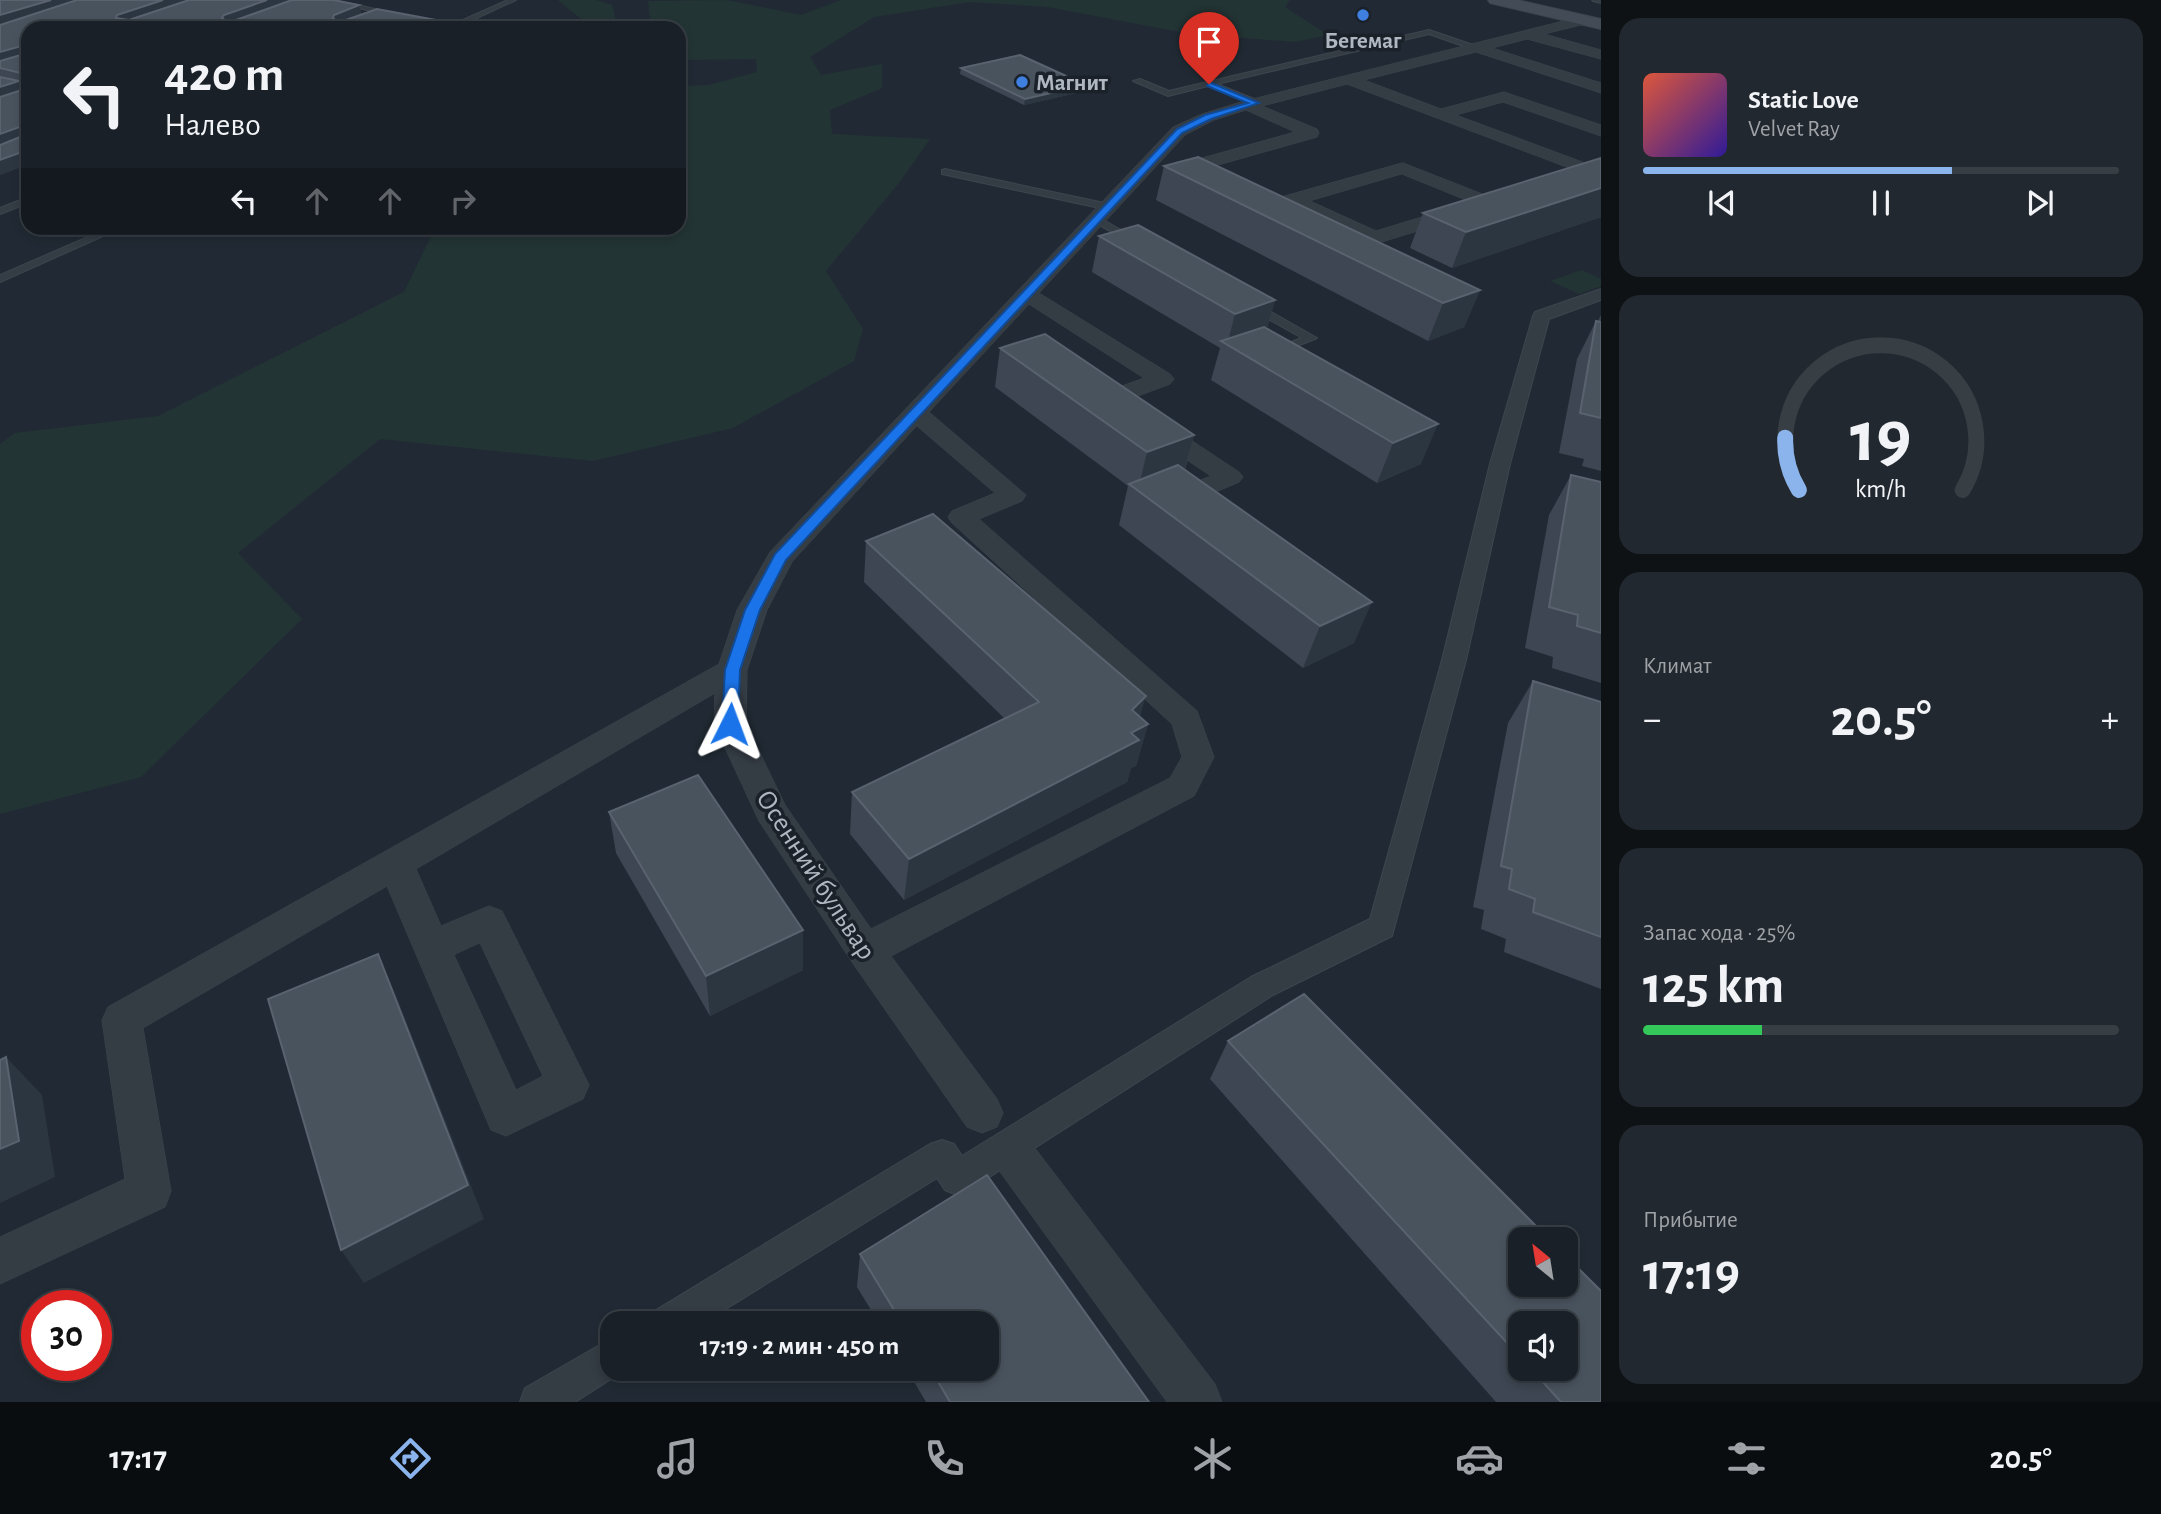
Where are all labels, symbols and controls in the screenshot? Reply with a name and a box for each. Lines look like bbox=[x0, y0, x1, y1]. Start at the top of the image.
marker: Бегемаг bbox=[1355, 7, 1371, 23]
pin bbox=[1179, 12.0, 1239, 84]
icon: arrive bbox=[1190, 23, 1228, 61]
place label: Бегемаг bbox=[1324, 30, 1402, 53]
icon: left bbox=[49, 49, 140, 140]
text: 420 m bbox=[164, 51, 284, 100]
place label: Магнит bbox=[1036, 72, 1109, 95]
marker: Магнит bbox=[1014, 74, 1030, 90]
text: Static Love bbox=[1748, 87, 1859, 113]
text: Налево bbox=[164, 109, 261, 141]
text: Velvet Ray bbox=[1748, 118, 1840, 141]
icon: left bbox=[225, 182, 263, 220]
icon: ahead bbox=[298, 182, 336, 220]
icon: ahead bbox=[371, 182, 409, 220]
icon: right bbox=[444, 182, 482, 220]
icon: previous bbox=[1703, 184, 1741, 222]
icon: pause bbox=[1862, 184, 1900, 222]
icon: next bbox=[2021, 184, 2059, 222]
text: 19 bbox=[1850, 403, 1912, 476]
text: km/h bbox=[1855, 477, 1907, 502]
text: Климат bbox=[1643, 655, 1712, 678]
position arrow bbox=[693, 687, 767, 761]
text: 20.5° bbox=[1830, 693, 1932, 745]
text: − bbox=[1643, 701, 1661, 739]
text: + bbox=[2101, 701, 2119, 739]
street label: Осенний бульвар bbox=[750, 785, 880, 965]
text: Запас хода · 25% bbox=[1643, 922, 1795, 945]
text: 125 km bbox=[1643, 960, 1784, 1012]
text: Прибытие bbox=[1643, 1209, 1738, 1232]
north arrow bbox=[1508, 1227, 1578, 1297]
map controls bbox=[1508, 1227, 1578, 1381]
text: 17:19 bbox=[1643, 1247, 1740, 1299]
speed limit sign: 30 bbox=[21, 1290, 112, 1381]
button: sound bbox=[1508, 1311, 1578, 1381]
text: 17:19 · 2 мин · 450 m bbox=[700, 1333, 899, 1359]
icon: directions bbox=[386, 1434, 435, 1483]
icon: music bbox=[653, 1434, 702, 1483]
icon: phone bbox=[920, 1434, 969, 1483]
icon: climate bbox=[1188, 1434, 1237, 1483]
icon: car bbox=[1455, 1434, 1504, 1483]
icon: filters bbox=[1722, 1434, 1771, 1483]
text: 17:17 bbox=[109, 1442, 167, 1474]
text: 20.5° bbox=[1989, 1442, 2052, 1474]

